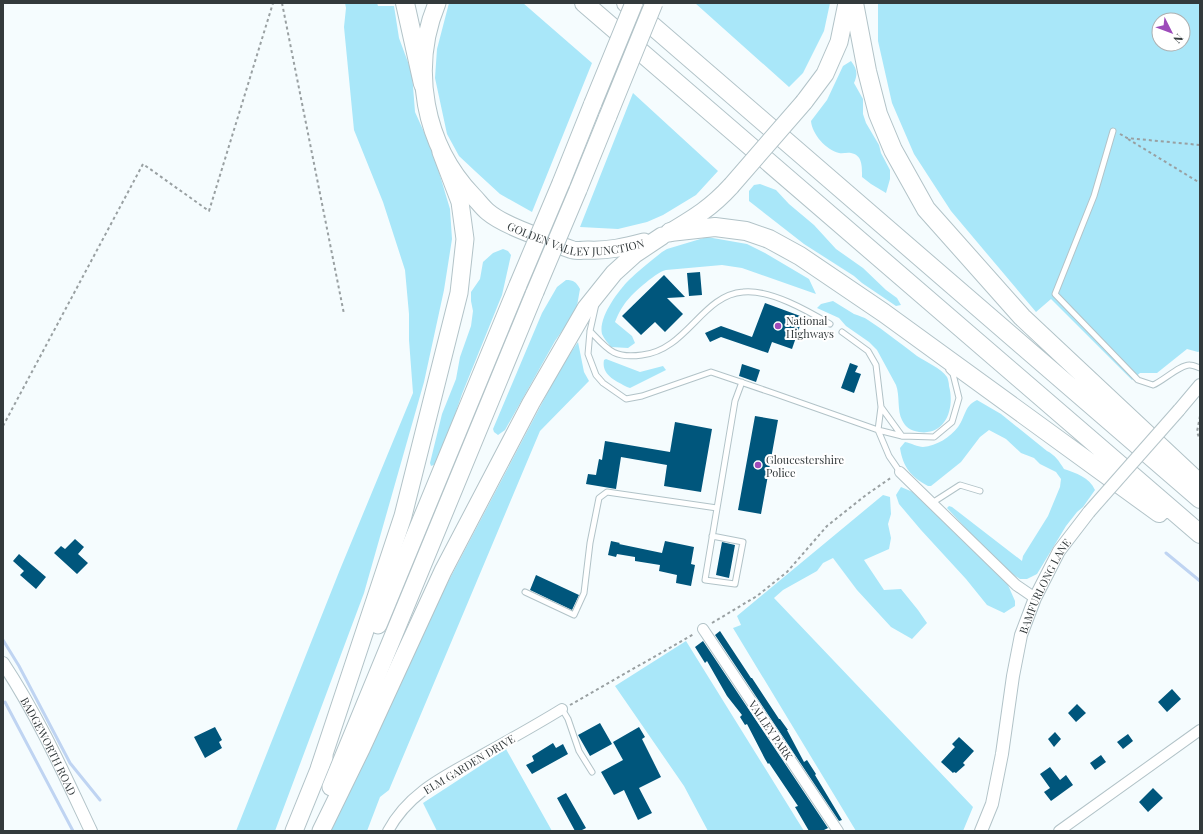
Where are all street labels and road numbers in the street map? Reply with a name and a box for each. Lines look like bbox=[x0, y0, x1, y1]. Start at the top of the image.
street label: GOLDEN VALLEY JUNCTION bbox=[505, 218, 646, 258]
street label: BAMFURLONG LANE bbox=[1015, 535, 1074, 636]
street label: BADGEWORTH ROAD bbox=[18, 694, 81, 798]
street label: VALLEY PARK bbox=[745, 697, 797, 763]
street label: ELM GARDEN DRIVE bbox=[420, 731, 518, 797]

